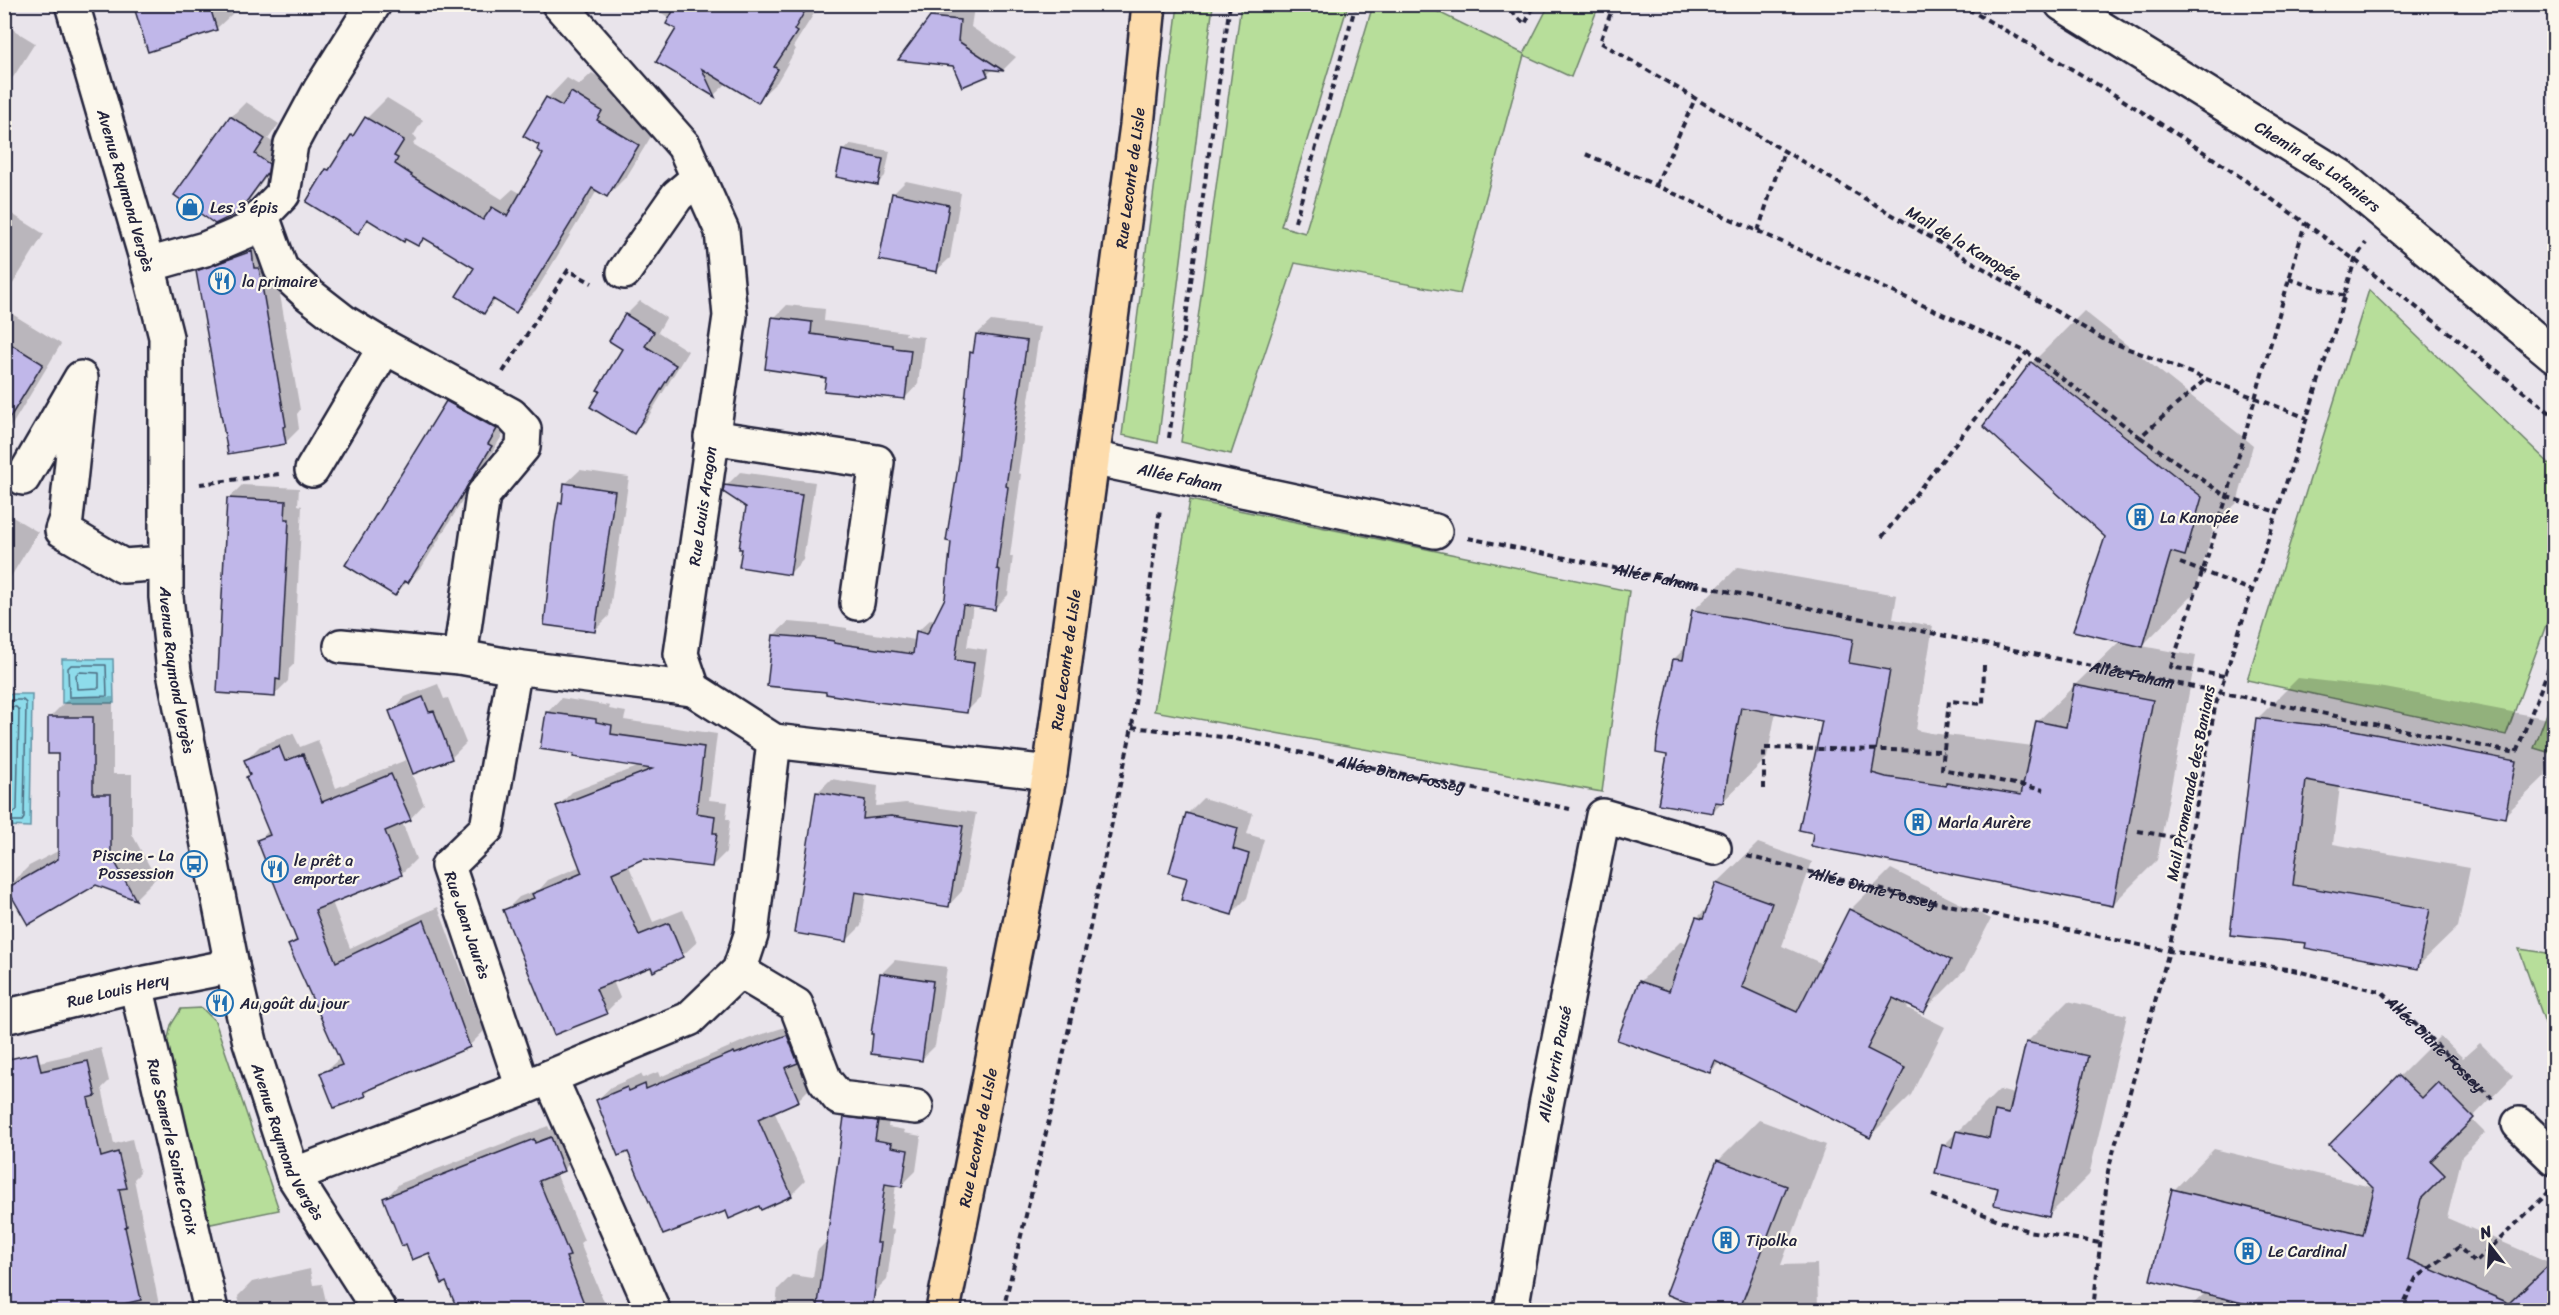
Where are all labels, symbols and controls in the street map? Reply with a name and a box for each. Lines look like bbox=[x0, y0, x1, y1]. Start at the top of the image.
street label: Avenue Raymond Vergès bbox=[88, 105, 163, 275]
street label: Rue Leconte de Lisle bbox=[1107, 106, 1154, 250]
street label: Chemin des Lataniers bbox=[2249, 113, 2388, 220]
shop icon: Les 3 épis bbox=[175, 192, 205, 222]
place label: Les 3 épis bbox=[210, 193, 278, 222]
street label: Mail de la Kanopée bbox=[1900, 197, 2027, 289]
restaurant icon: la primaire bbox=[207, 266, 237, 296]
place label: la primaire bbox=[242, 267, 318, 296]
street label: Rue Louis Aragon bbox=[680, 444, 725, 568]
street label: Allée Faham bbox=[1134, 454, 1225, 500]
building icon: La Kanopée bbox=[2125, 502, 2155, 532]
place label: La Kanopée bbox=[2160, 503, 2239, 532]
street label: Allée Faham bbox=[1610, 554, 1701, 600]
street label: Avenue Raymond Vergès bbox=[151, 586, 204, 756]
street label: Rue Leconte de Lisle bbox=[1042, 587, 1090, 732]
street label: Allée Faham bbox=[2086, 652, 2177, 698]
street label: Mail Promenade des Banians bbox=[2157, 682, 2224, 884]
street label: Allée Diane Fossey bbox=[1333, 746, 1468, 802]
building icon: Marla Aurère bbox=[1903, 807, 1933, 837]
place label: Marla Aurère bbox=[1938, 808, 2031, 837]
place label: Piscine - La Possession bbox=[93, 841, 174, 888]
place label: le prêt a emporter bbox=[294, 846, 360, 893]
bus stop icon: Piscine - La Possession bbox=[179, 849, 209, 879]
restaurant icon: le prêt a emporter bbox=[260, 854, 290, 884]
street label: Allée Diane Fossey bbox=[1805, 858, 1940, 917]
street label: Rue Jean Jaurès bbox=[436, 867, 499, 983]
street label: Rue Louis Hery bbox=[64, 965, 172, 1016]
restaurant icon: Au goût du jour bbox=[205, 988, 235, 1018]
street label: Allée Diane Fossey bbox=[2377, 988, 2493, 1100]
place label: Au goût du jour bbox=[239, 989, 350, 1018]
street label: Allée Ivrin Pausé bbox=[1529, 1003, 1580, 1125]
street label: Rue Semerle Sainte Croix bbox=[138, 1056, 207, 1239]
street label: Avenue Raymond Vergès bbox=[242, 1058, 333, 1227]
street label: Rue Leconte de Lisle bbox=[950, 1065, 1006, 1210]
north arrow bbox=[2460, 1216, 2520, 1276]
text: N bbox=[2475, 1216, 2496, 1248]
building icon: Tipolka bbox=[1711, 1225, 1741, 1255]
place label: Tipolka bbox=[1746, 1226, 1797, 1255]
building icon: Le Cardinal bbox=[2233, 1236, 2263, 1266]
place label: Le Cardinal bbox=[2268, 1237, 2347, 1266]

